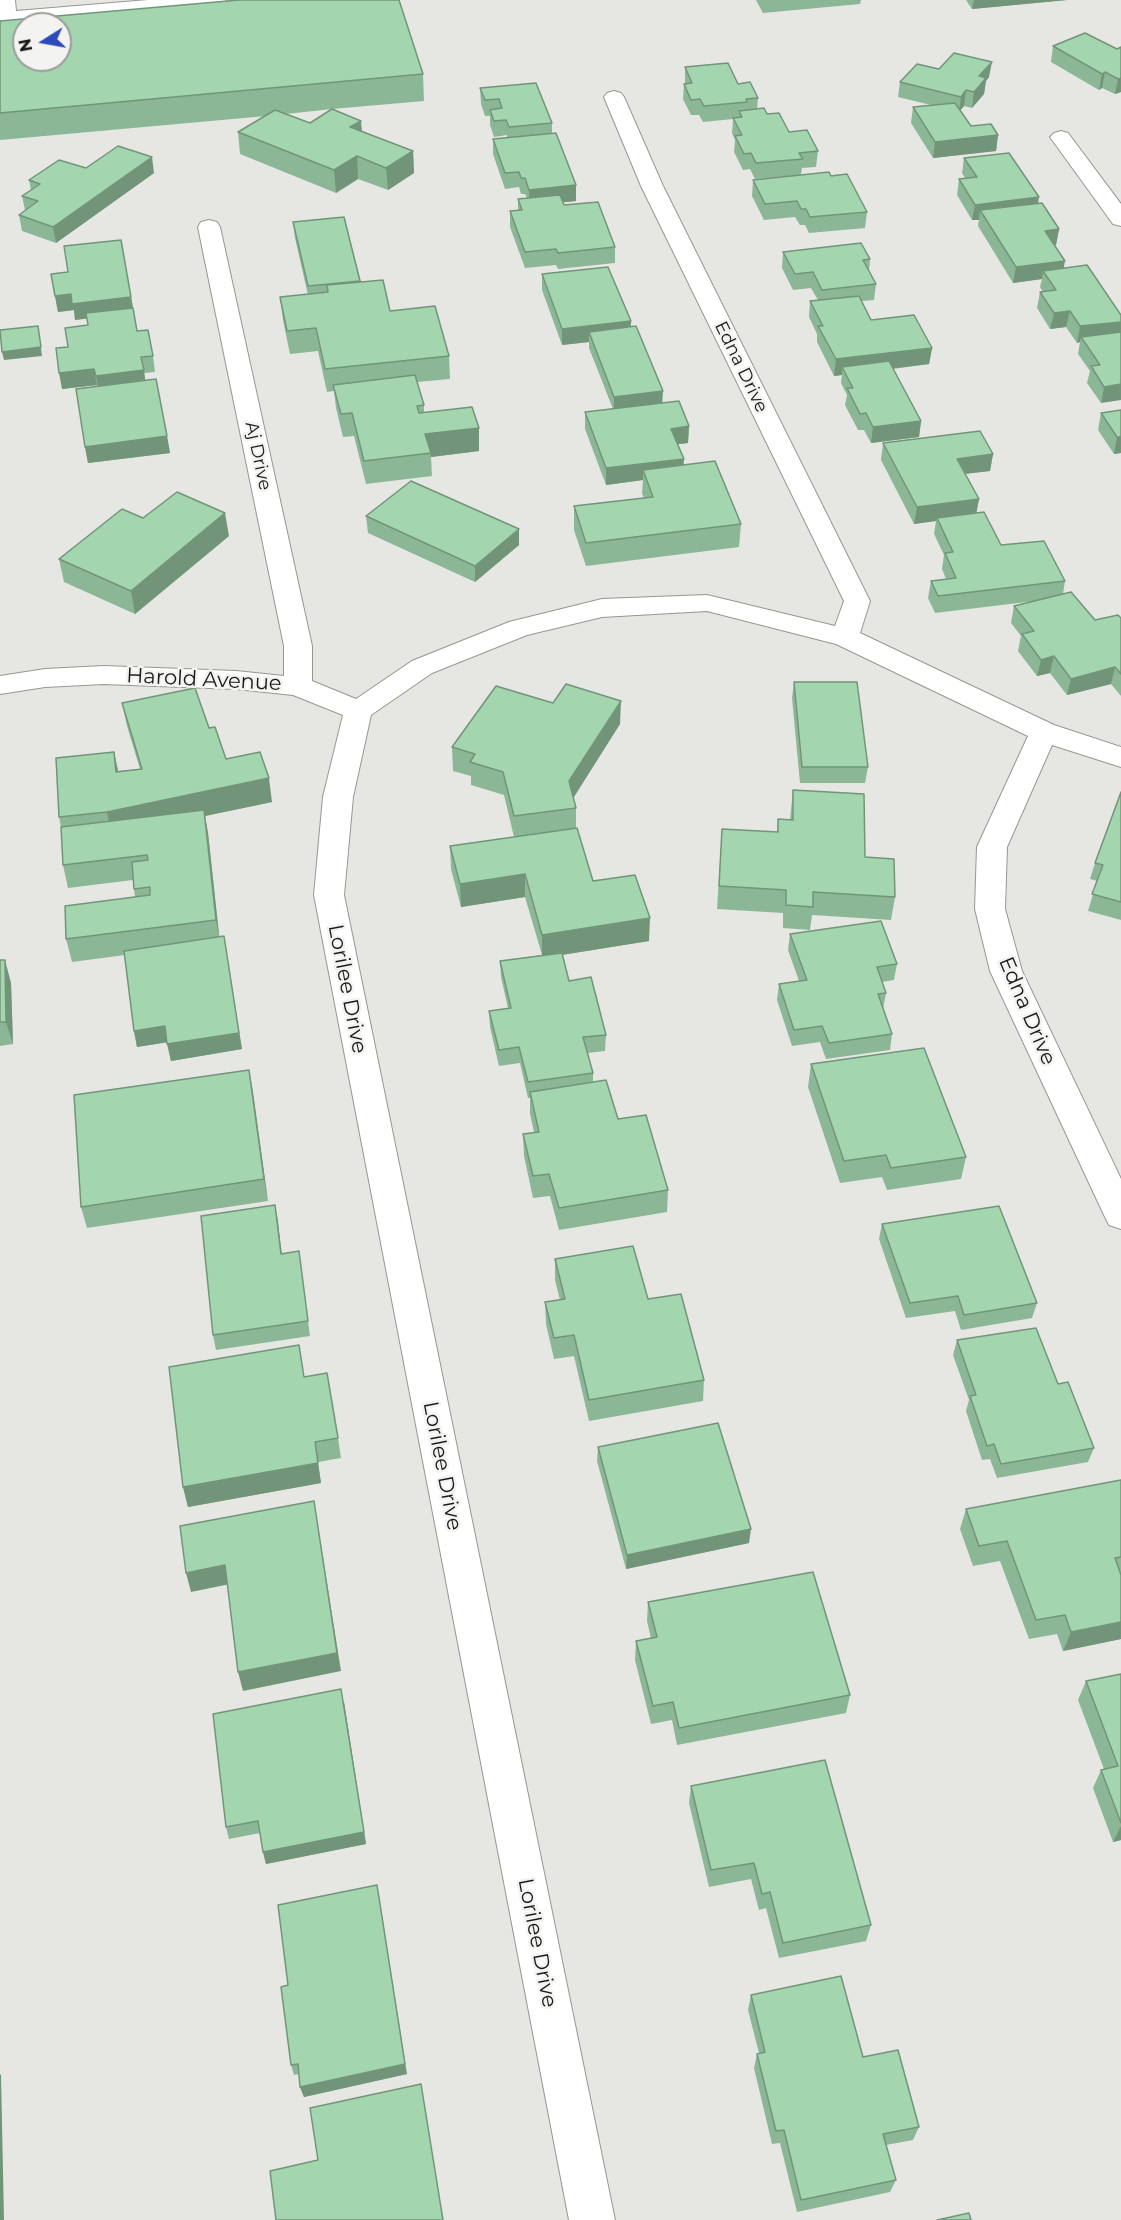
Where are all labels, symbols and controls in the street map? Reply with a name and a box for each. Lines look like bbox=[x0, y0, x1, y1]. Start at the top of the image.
north arrow bbox=[12, 12, 72, 72]
text: N bbox=[15, 37, 36, 53]
street label: Edna Drive bbox=[710, 318, 772, 416]
street label: Aj Drive bbox=[240, 420, 276, 492]
street label: Harold Avenue bbox=[126, 663, 282, 697]
street label: Lorilee Drive bbox=[322, 922, 372, 1056]
street label: Edna Drive bbox=[993, 953, 1061, 1069]
street label: Lorilee Drive bbox=[417, 1399, 467, 1533]
street label: Lorilee Drive bbox=[512, 1876, 562, 2010]

